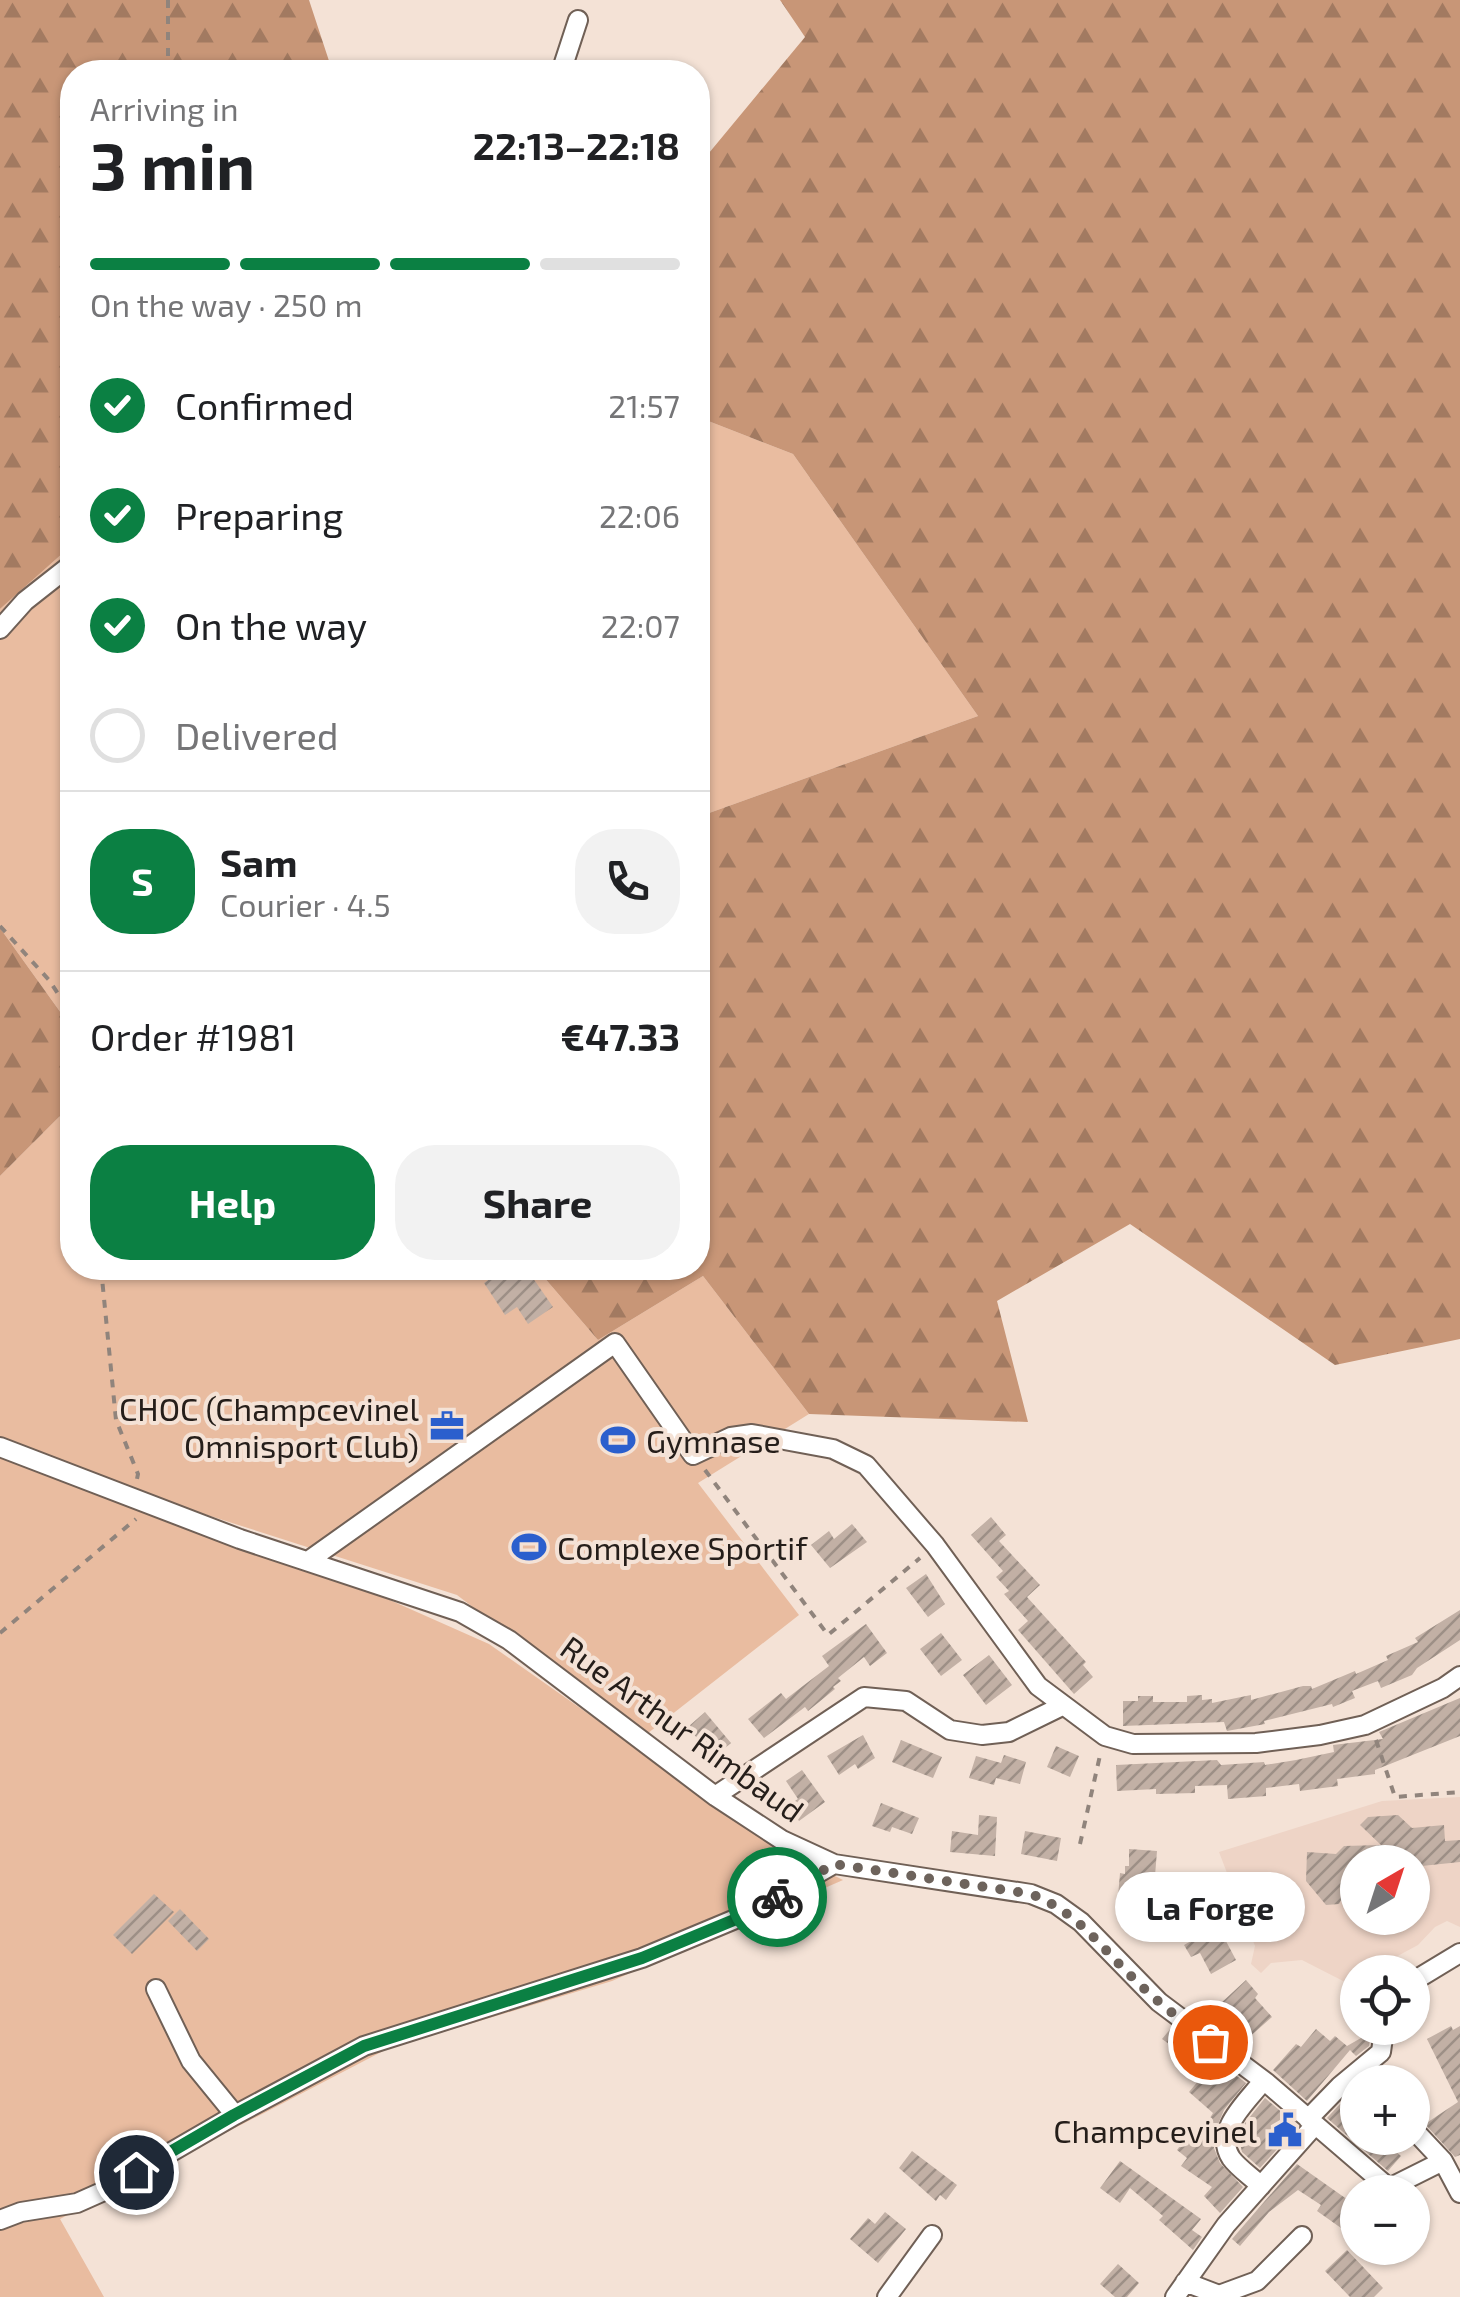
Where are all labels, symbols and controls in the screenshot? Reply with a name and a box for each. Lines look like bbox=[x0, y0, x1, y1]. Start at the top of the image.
text: Arriving in bbox=[90, 89, 239, 127]
text: 22:13–22:18 bbox=[473, 122, 680, 168]
text: 3 min bbox=[90, 125, 255, 203]
text: On the way · 250 m bbox=[90, 285, 362, 323]
icon: check bbox=[90, 378, 145, 433]
text: Confirmed bbox=[175, 382, 354, 428]
text: 21:57 bbox=[608, 386, 680, 424]
icon: check bbox=[90, 488, 145, 543]
text: Preparing bbox=[175, 492, 343, 538]
text: 22:06 bbox=[599, 496, 680, 534]
icon: check bbox=[90, 598, 145, 653]
text: On the way bbox=[175, 602, 367, 648]
text: 22:07 bbox=[601, 606, 680, 644]
text: Delivered bbox=[175, 712, 339, 758]
button: phone bbox=[575, 829, 680, 934]
text: Sam bbox=[220, 839, 297, 885]
text: S bbox=[131, 858, 154, 904]
text: Courier · 4.5 bbox=[220, 885, 391, 923]
text: Order #1981 bbox=[90, 1013, 296, 1059]
text: €47.33 bbox=[561, 1013, 680, 1059]
button: Help bbox=[90, 1145, 375, 1260]
button: Share bbox=[395, 1145, 680, 1260]
place label: CHOC (Champcevinel Omnisport Club) bbox=[119, 1389, 419, 1464]
office icon: CHOC (Champcevinel Omnisport Club) bbox=[428, 1407, 466, 1445]
sports icon: Gymnase bbox=[599, 1421, 637, 1459]
place label: Gymnase bbox=[646, 1421, 781, 1459]
sports icon: Complexe Sportif bbox=[510, 1528, 548, 1566]
place label: Complexe Sportif bbox=[557, 1528, 808, 1566]
street label: Rue Arthur Rimbaud bbox=[554, 1627, 812, 1829]
north arrow bbox=[1340, 1845, 1430, 1935]
map controls bbox=[1340, 1845, 1430, 2265]
courier bbox=[727, 1847, 827, 1947]
icon: bike bbox=[750, 1870, 805, 1925]
callout: La Forge bbox=[1115, 1872, 1305, 1942]
text: La Forge bbox=[1146, 1888, 1274, 1926]
button: locate bbox=[1340, 1955, 1430, 2045]
pin bbox=[1168, 2000, 1253, 2085]
icon: bag bbox=[1183, 2015, 1238, 2070]
button: + bbox=[1340, 2065, 1430, 2155]
place label: Champcevinel bbox=[1053, 2111, 1257, 2149]
public building icon: Champcevinel bbox=[1266, 2111, 1304, 2149]
pin bbox=[94, 2130, 179, 2215]
icon: home bbox=[109, 2145, 164, 2200]
button: − bbox=[1340, 2175, 1430, 2265]

